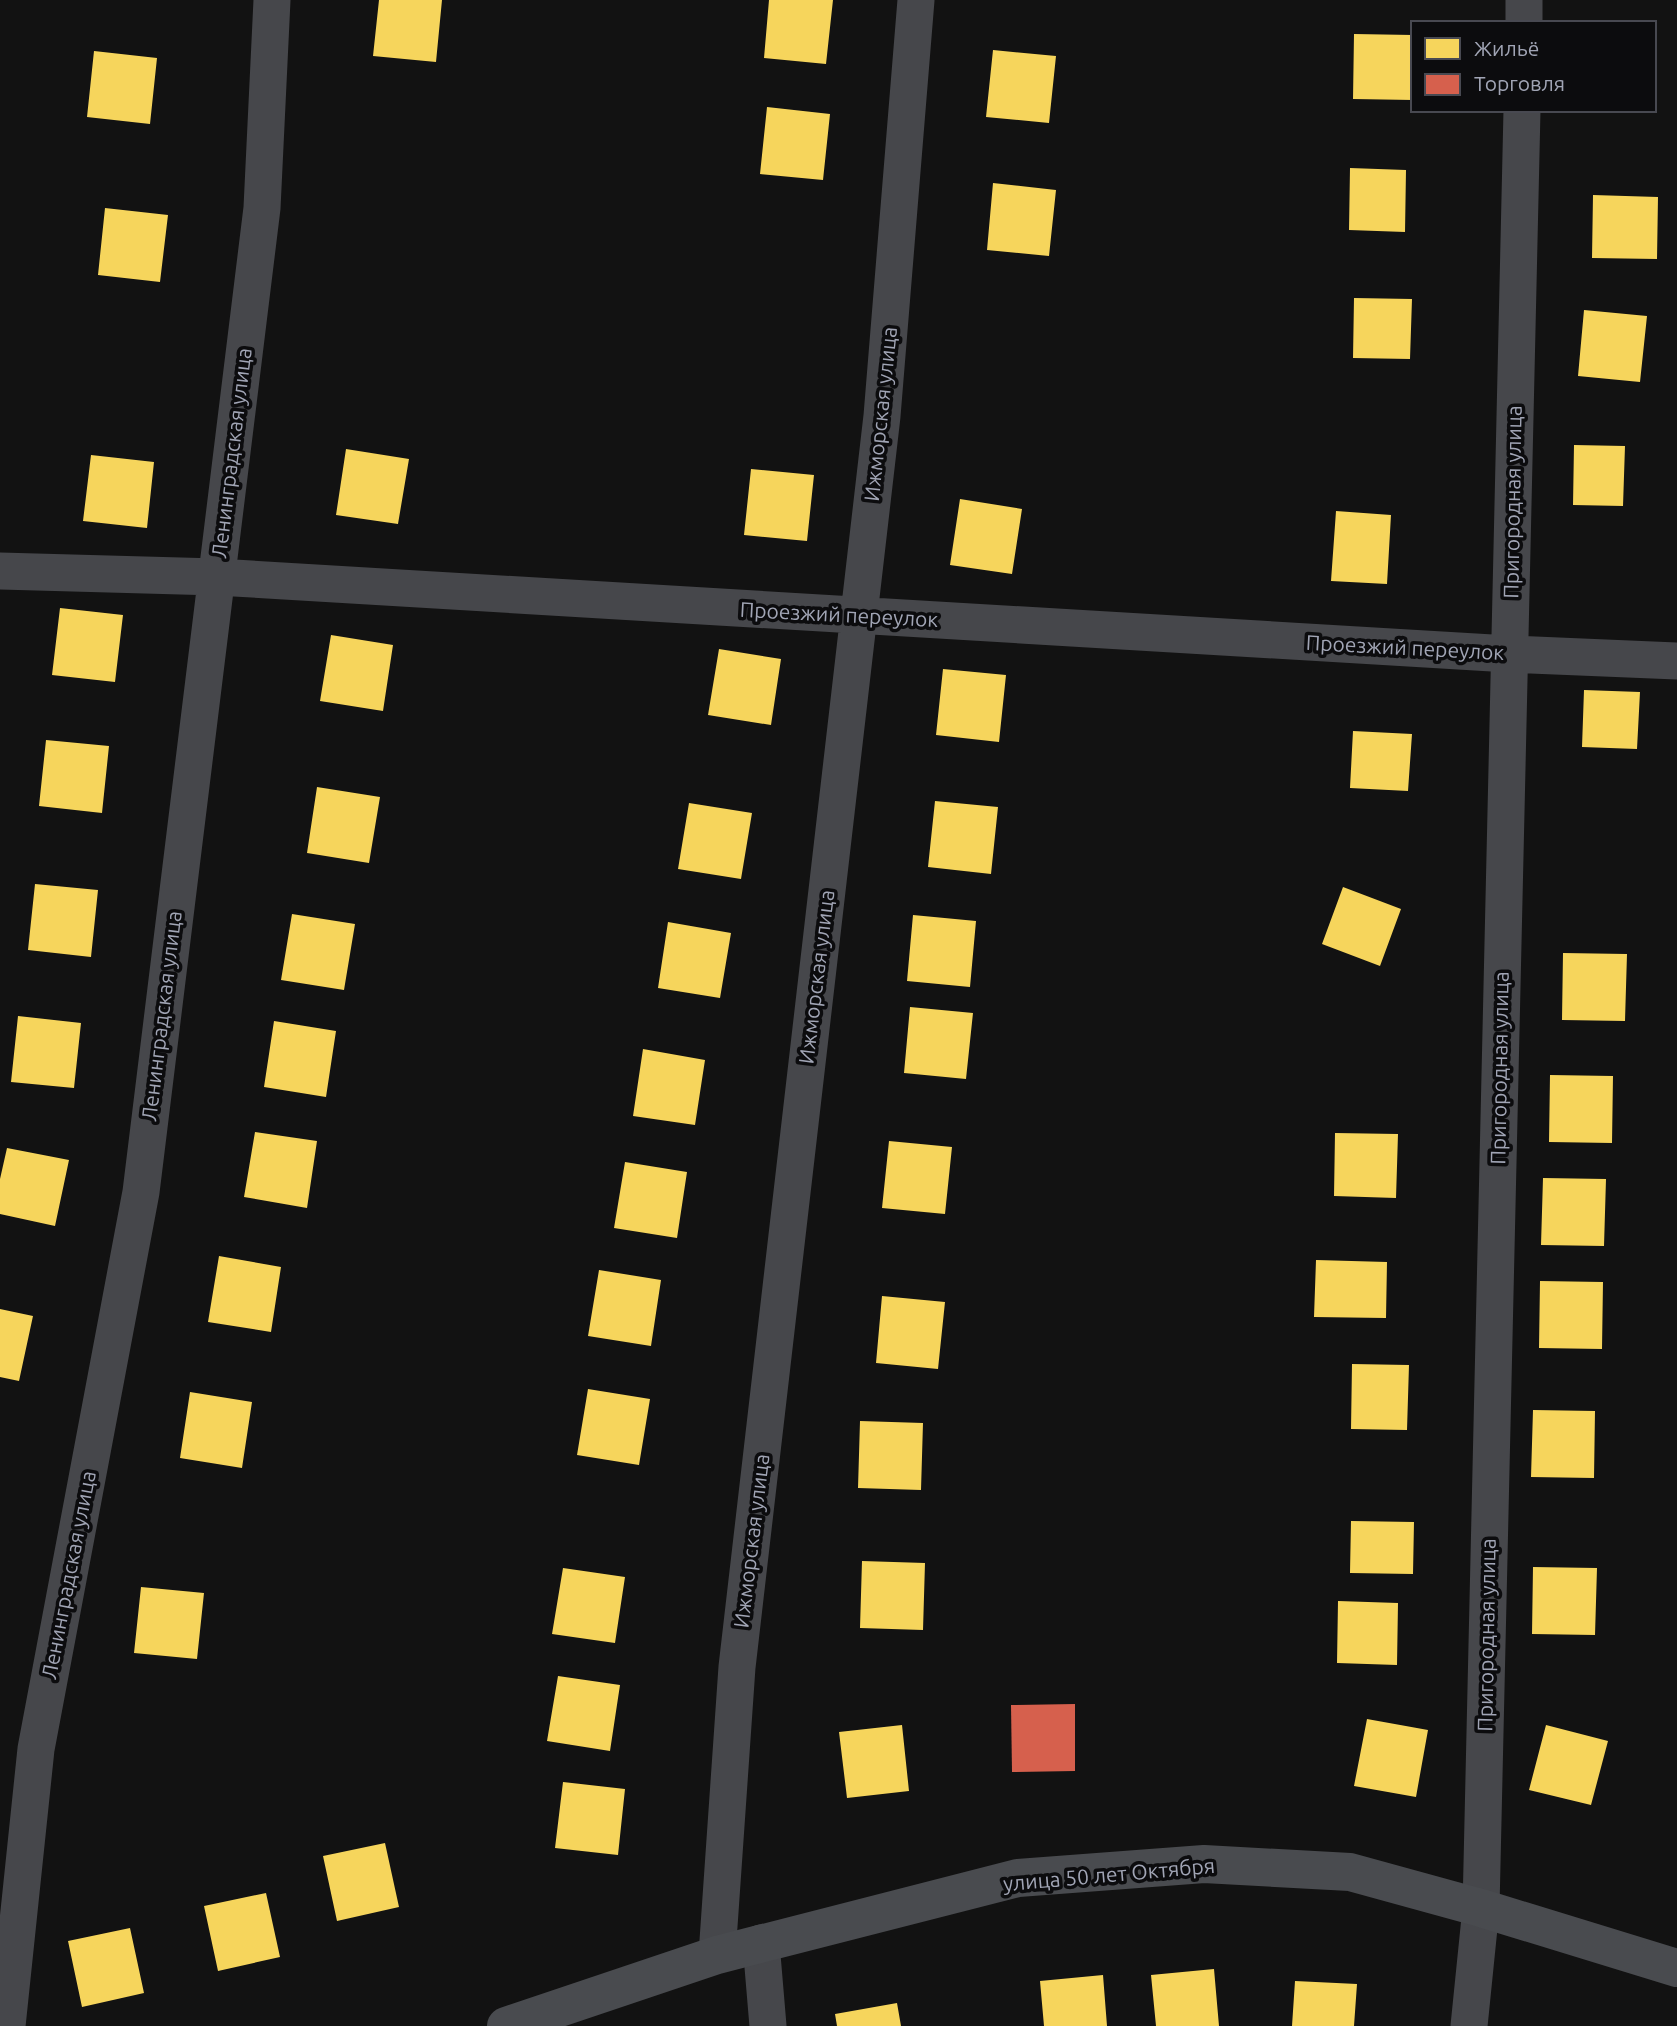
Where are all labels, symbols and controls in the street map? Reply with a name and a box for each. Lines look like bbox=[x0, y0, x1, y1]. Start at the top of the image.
legend bbox=[1411, 21, 1656, 112]
text: Жильё bbox=[1474, 36, 1539, 60]
text: Торговля bbox=[1474, 71, 1565, 95]
street label: Ижморская улица bbox=[859, 325, 901, 502]
street label: Ленинградская улица bbox=[206, 346, 256, 559]
street label: Пригородная улица bbox=[1498, 405, 1526, 599]
street label: Проезжий переулок bbox=[739, 597, 939, 631]
street label: Проезжий переулок bbox=[1305, 630, 1505, 664]
street label: Ижморская улица bbox=[793, 888, 839, 1065]
street label: Ленинградская улица bbox=[136, 909, 186, 1122]
street label: Пригородная улица bbox=[1485, 971, 1513, 1165]
street label: Ижморская улица bbox=[728, 1452, 774, 1629]
street label: Ленинградская улица bbox=[36, 1469, 100, 1681]
street label: Пригородная улица bbox=[1472, 1538, 1500, 1732]
street label: улица 50 лет Октября bbox=[1002, 1853, 1216, 1895]

